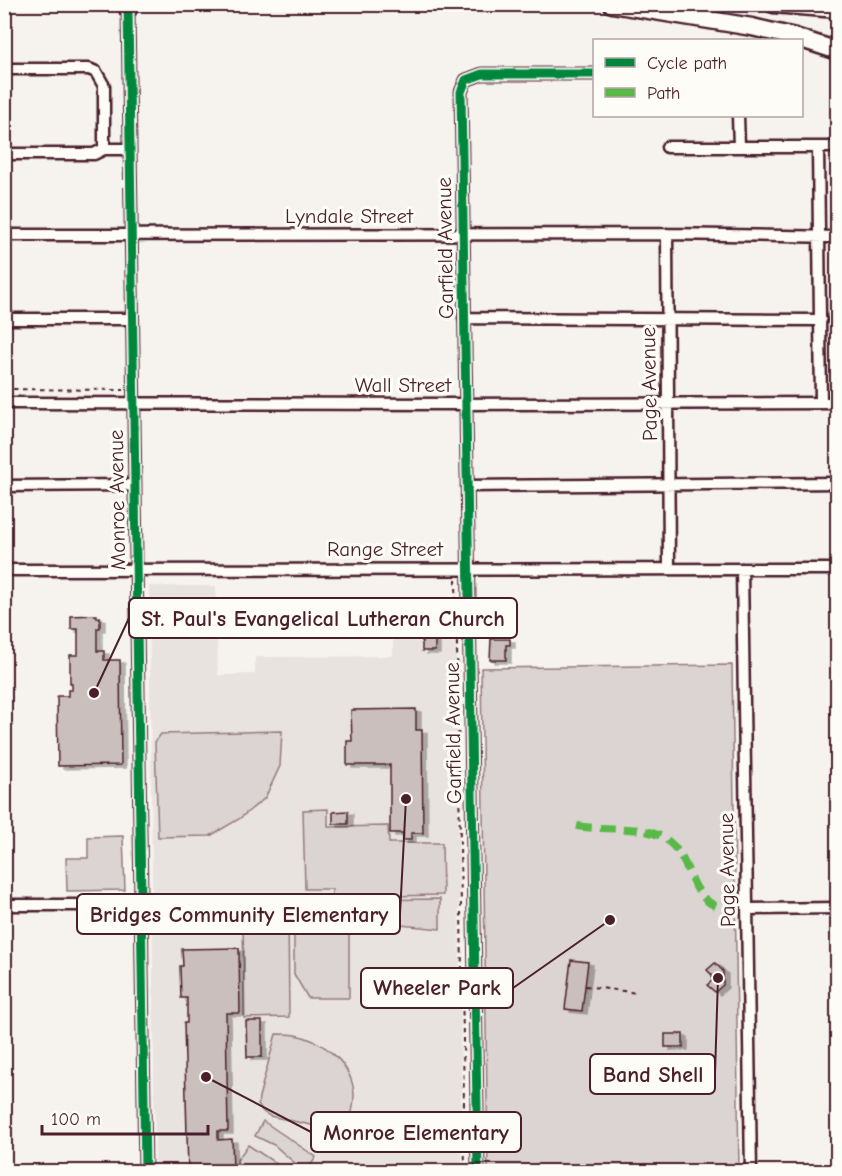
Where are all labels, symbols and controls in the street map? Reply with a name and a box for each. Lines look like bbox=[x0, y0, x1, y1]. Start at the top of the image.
legend bbox=[593, 39, 803, 117]
text: Cycle path bbox=[647, 53, 727, 74]
text: Path bbox=[647, 83, 680, 104]
street label: Garfield Avenue bbox=[432, 177, 458, 319]
street label: Lyndale Street bbox=[285, 204, 414, 228]
street label: Page Avenue bbox=[636, 327, 662, 441]
street label: Wall Street bbox=[355, 373, 452, 397]
street label: Monroe Avenue bbox=[104, 429, 130, 571]
street label: Range Street bbox=[327, 537, 444, 561]
callout: St. Paul's Evangelical Lutheran Church bbox=[129, 598, 517, 638]
text: St. Paul's Evangelical Lutheran Church bbox=[141, 606, 505, 632]
street label: Garfield Avenue bbox=[440, 662, 466, 804]
street label: Page Avenue bbox=[714, 813, 740, 927]
callout: Bridges Community Elementary bbox=[77, 894, 400, 934]
text: Bridges Community Elementary bbox=[90, 902, 389, 928]
callout: Wheeler Park bbox=[361, 968, 513, 1008]
text: Wheeler Park bbox=[373, 975, 501, 1001]
callout: Band Shell bbox=[590, 1054, 715, 1094]
text: Band Shell bbox=[603, 1062, 703, 1088]
scale bar bbox=[42, 1098, 208, 1136]
text: 100 m bbox=[51, 1109, 101, 1130]
callout: Monroe Elementary bbox=[311, 1112, 521, 1152]
text: Monroe Elementary bbox=[323, 1120, 510, 1146]

